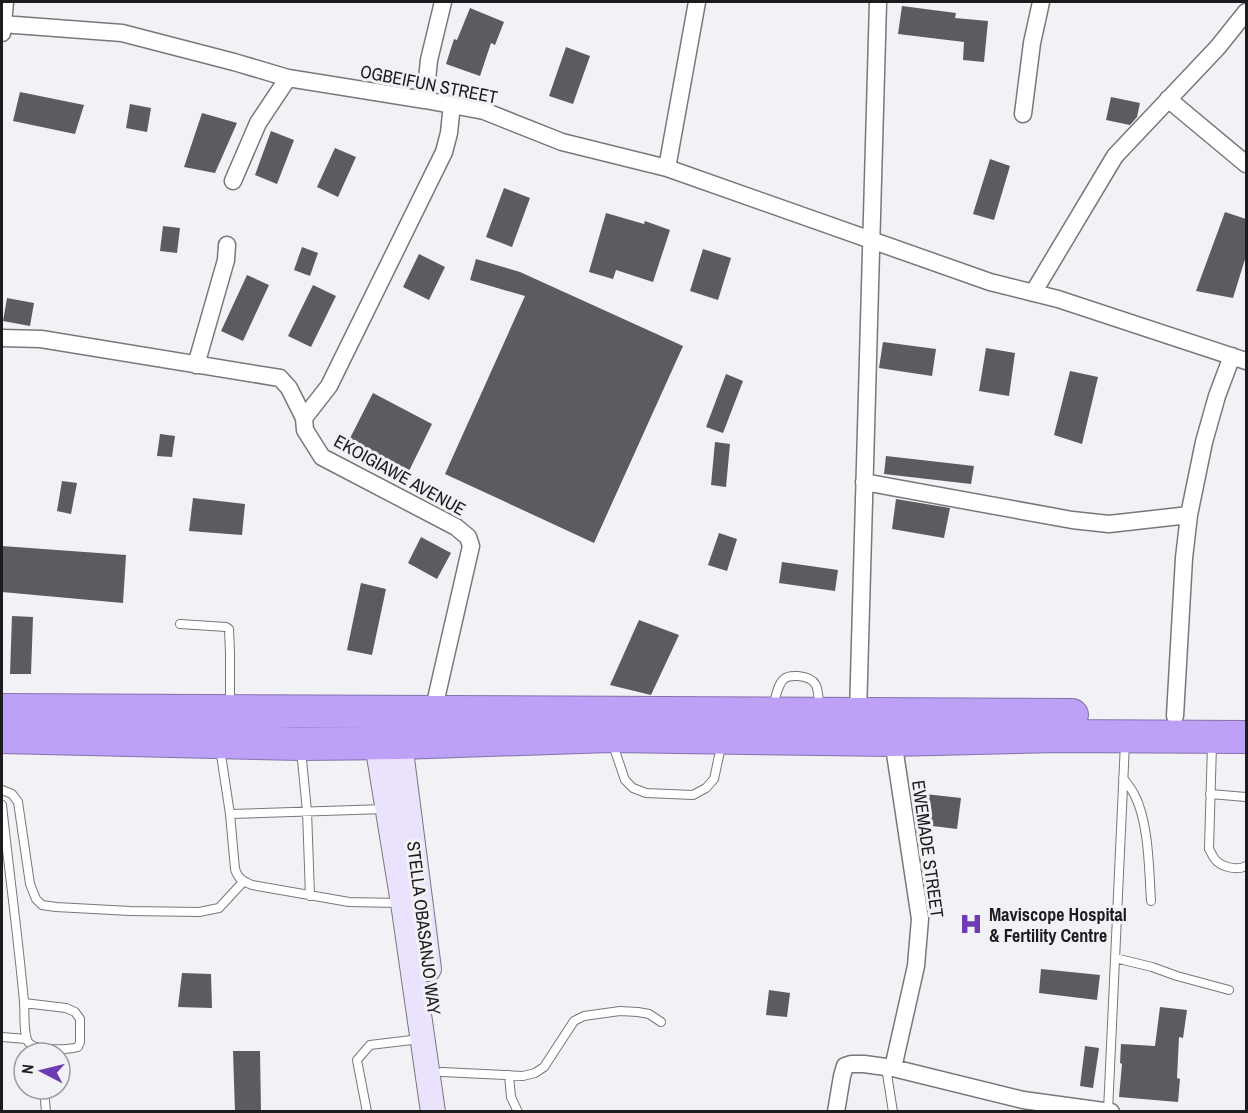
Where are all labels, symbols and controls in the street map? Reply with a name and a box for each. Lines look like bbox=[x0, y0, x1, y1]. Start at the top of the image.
street label: OGBEIFUN STREET bbox=[358, 58, 500, 110]
street label: EKOIGIAWE AVENUE bbox=[330, 428, 470, 522]
street label: EWEMADE STREET bbox=[906, 779, 950, 919]
street label: STELLA OBASANJO WAY bbox=[401, 840, 447, 1016]
place label: Maviscope Hospital & Fertility Centre bbox=[989, 902, 1127, 948]
hospital icon: Maviscope Hospital & Fertility Centre bbox=[958, 911, 984, 937]
north arrow bbox=[12, 1041, 72, 1101]
text: N bbox=[16, 1063, 39, 1075]

